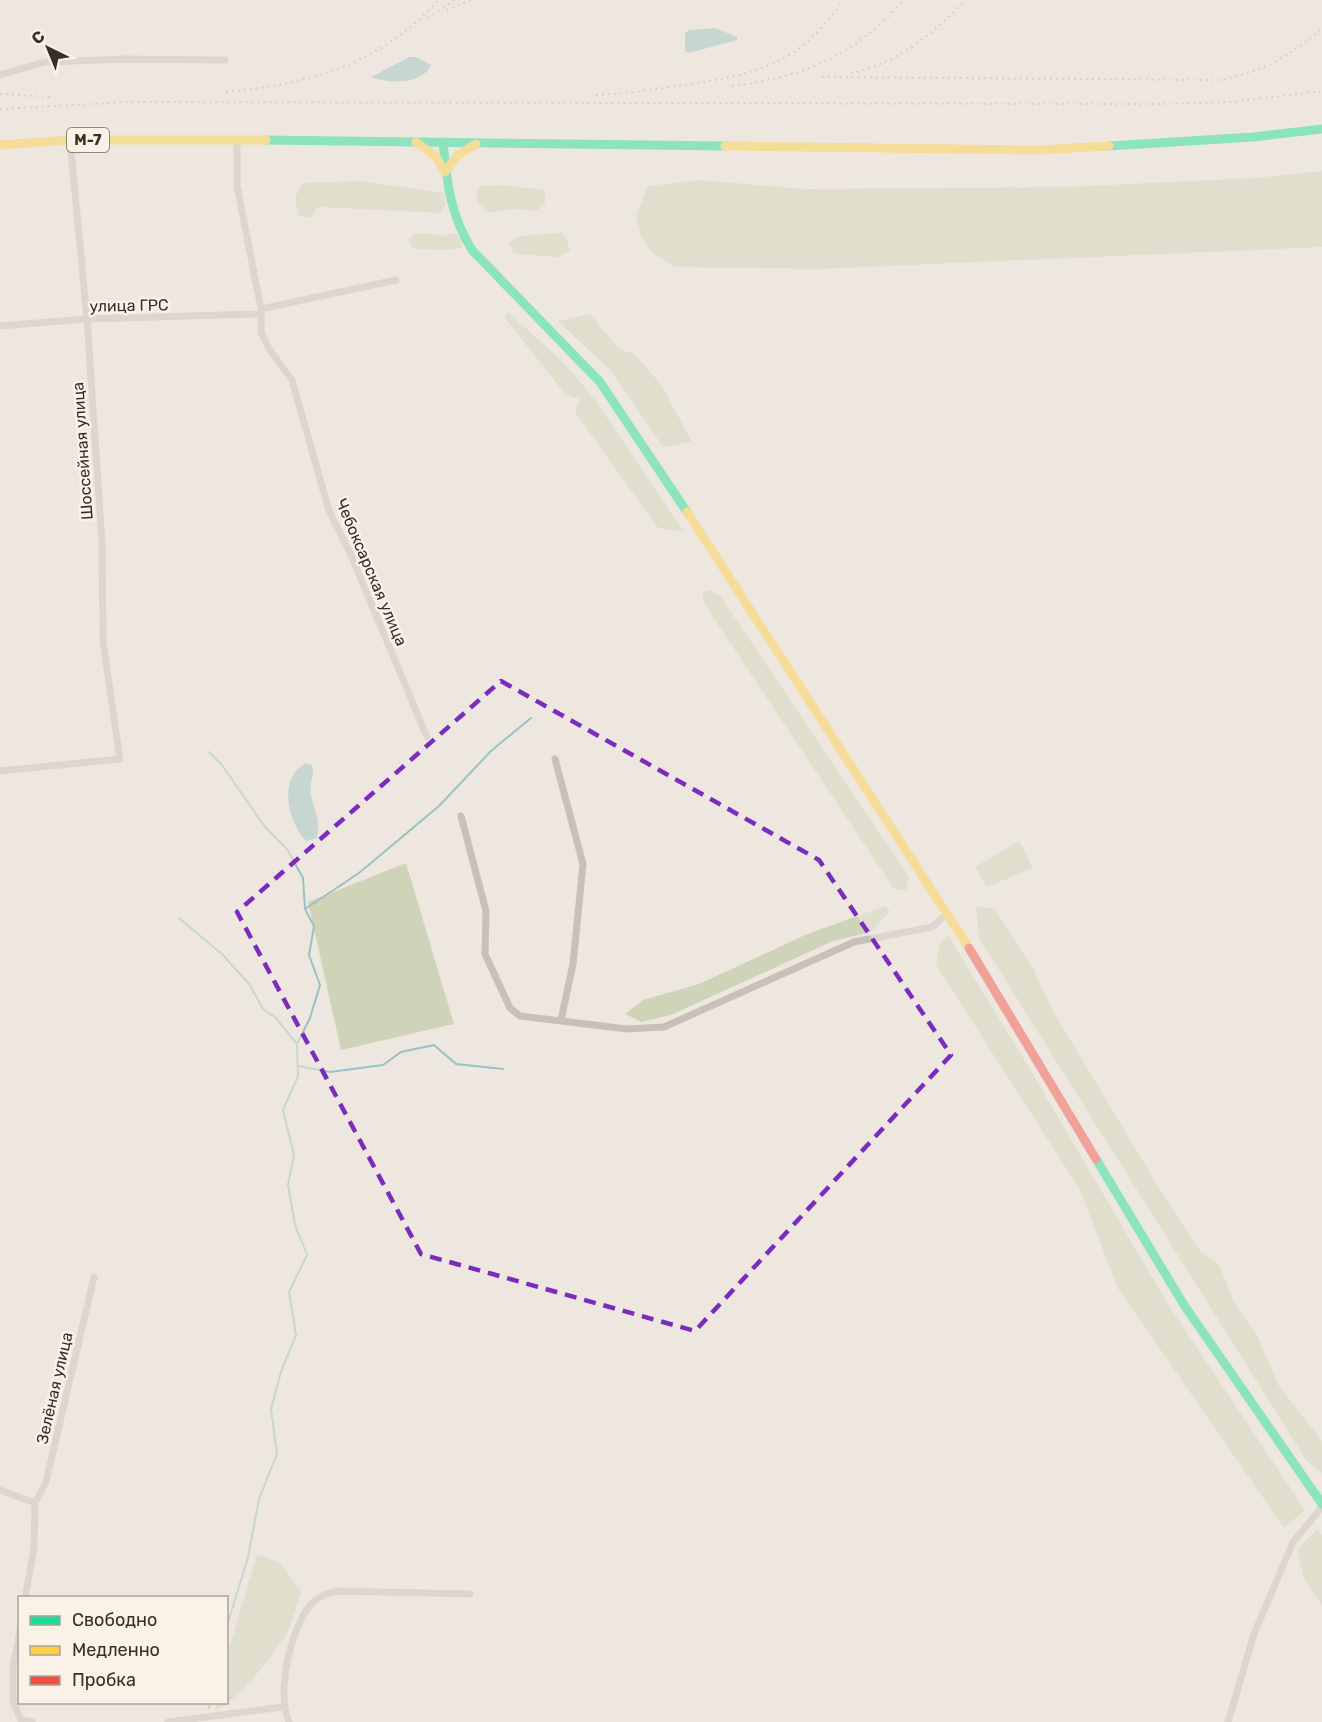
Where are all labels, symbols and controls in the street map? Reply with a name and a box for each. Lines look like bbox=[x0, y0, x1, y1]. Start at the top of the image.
north arrow bbox=[18, 18, 78, 78]
text: С bbox=[28, 27, 49, 48]
road number: М-7 bbox=[67, 128, 109, 152]
street label: улица ГРС bbox=[89, 295, 169, 316]
street label: Шоссейная улица bbox=[68, 381, 97, 521]
street label: Чебоксарская улица bbox=[332, 496, 411, 649]
street label: Зелёная улица bbox=[32, 1330, 77, 1446]
legend bbox=[18, 1596, 228, 1704]
text: Свободно bbox=[72, 1609, 157, 1631]
text: Медленно bbox=[72, 1639, 160, 1661]
text: Пробка bbox=[72, 1669, 136, 1691]

